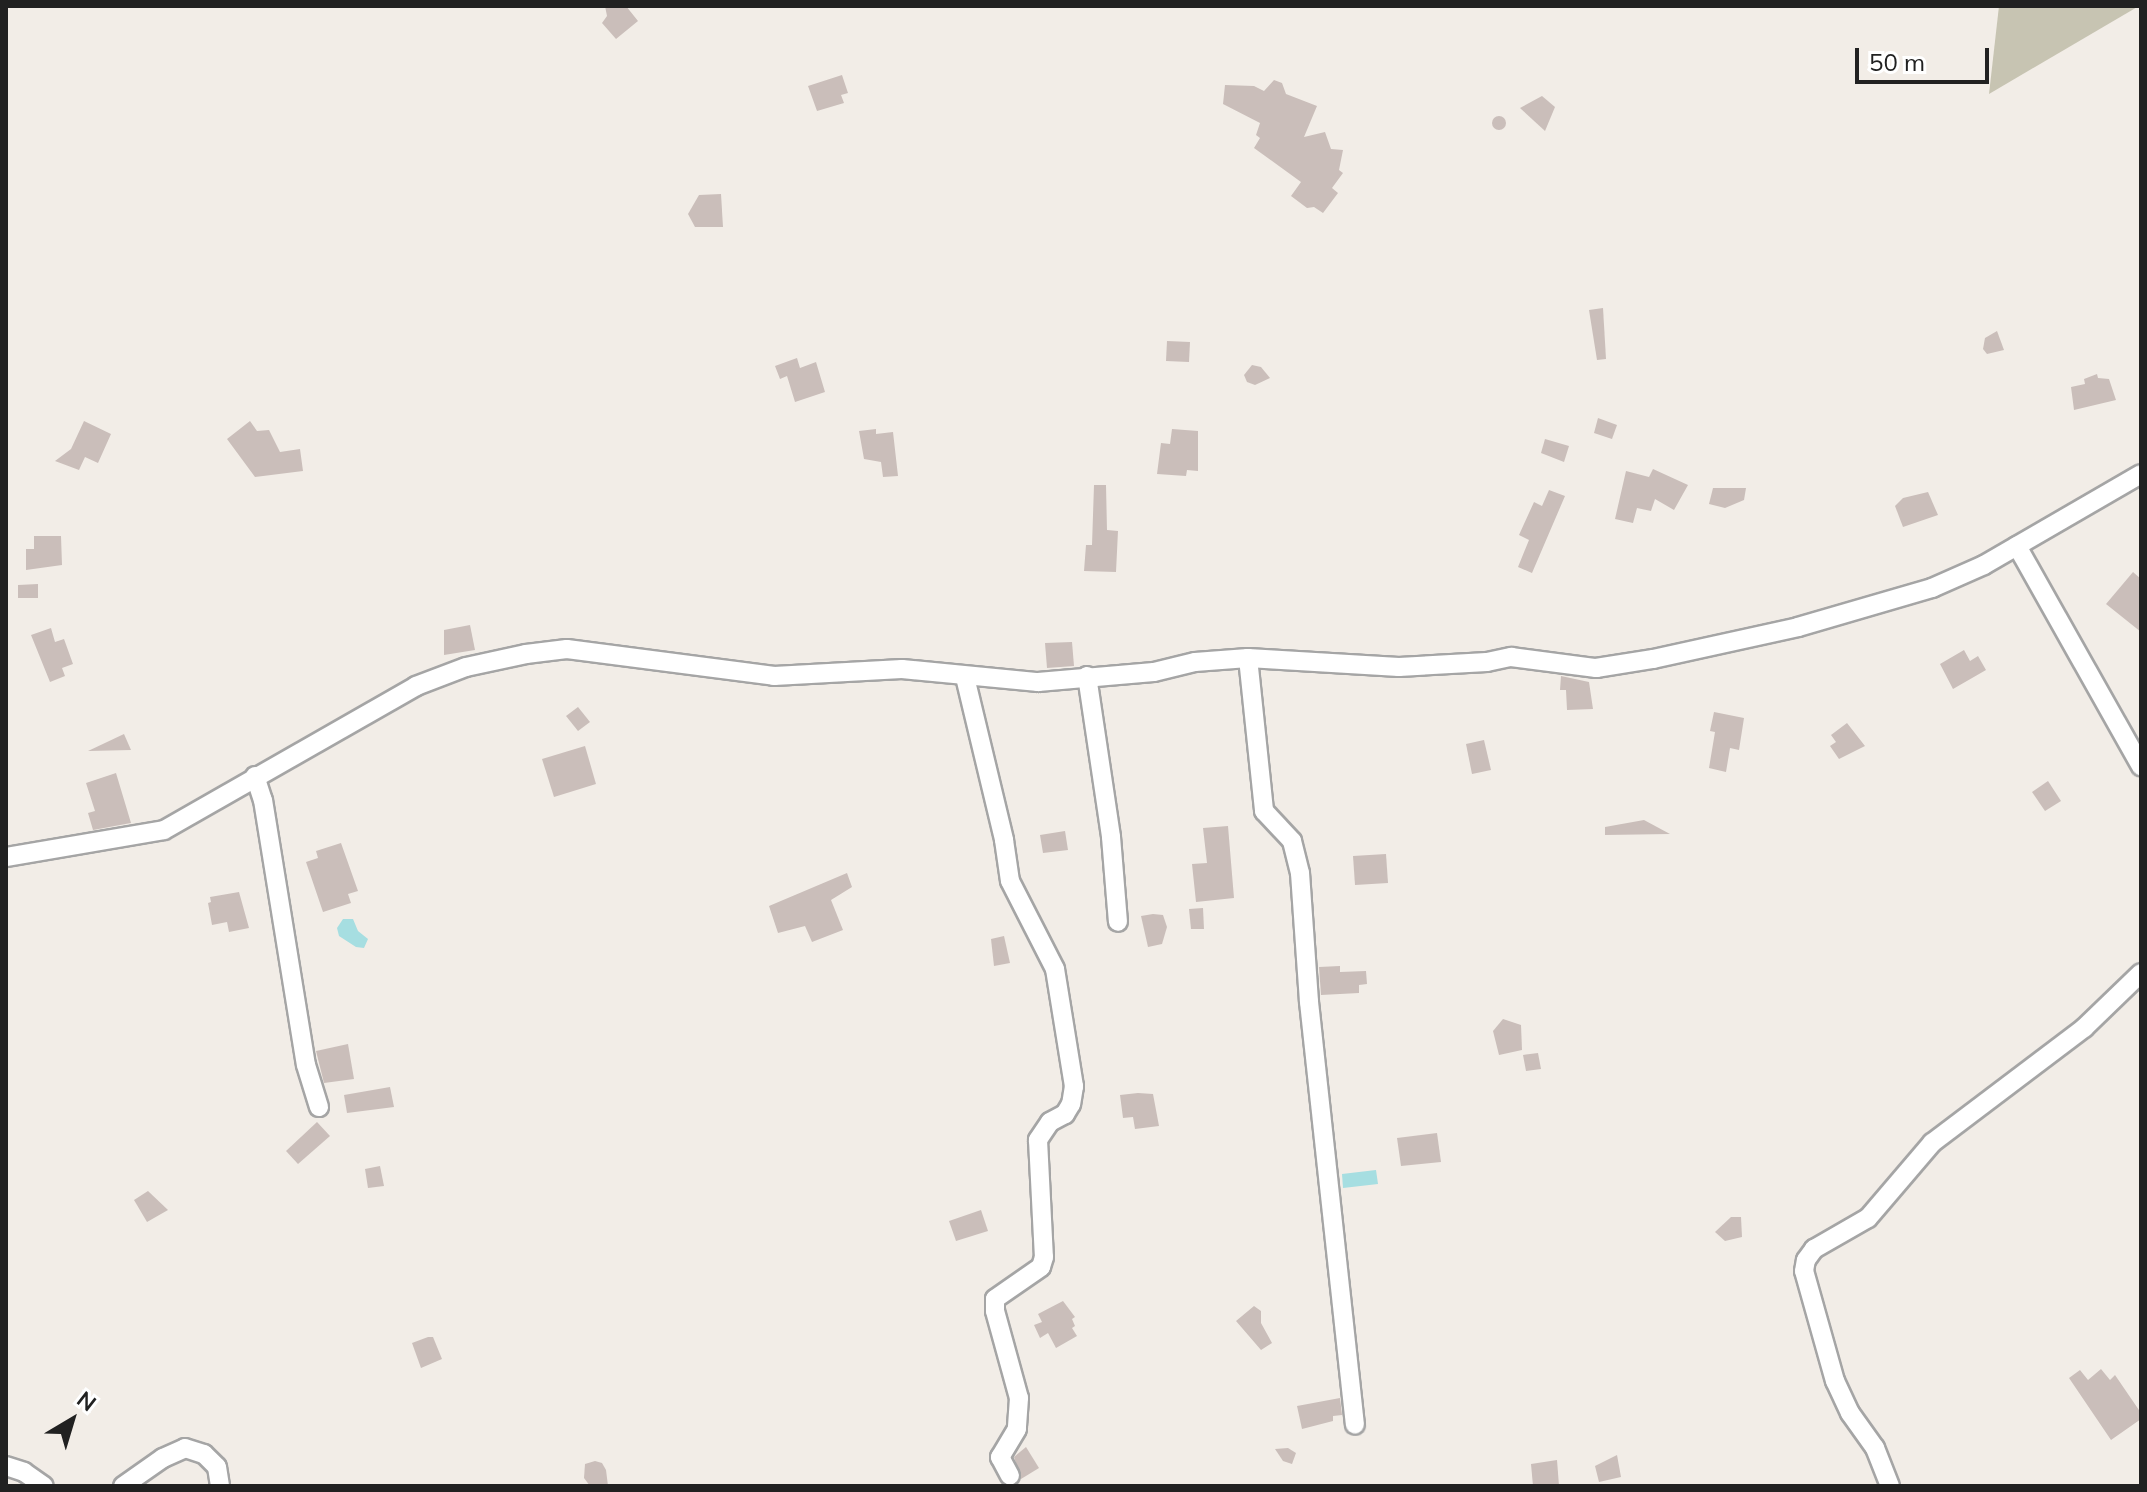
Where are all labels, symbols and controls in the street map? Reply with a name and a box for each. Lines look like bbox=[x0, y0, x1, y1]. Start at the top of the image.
scale bar bbox=[1859, 32, 1993, 82]
text: 50 m bbox=[1869, 47, 1925, 77]
north arrow bbox=[32, 1380, 112, 1460]
text: N bbox=[72, 1385, 102, 1417]

